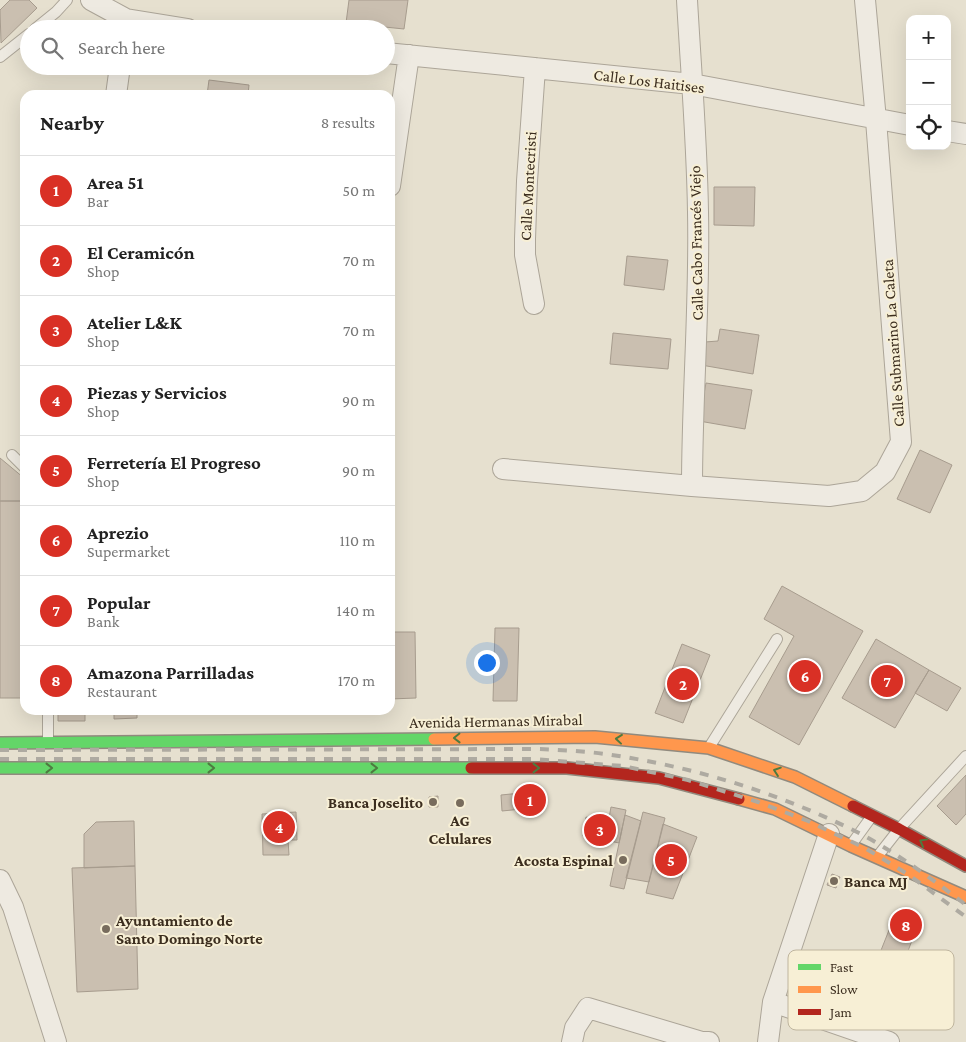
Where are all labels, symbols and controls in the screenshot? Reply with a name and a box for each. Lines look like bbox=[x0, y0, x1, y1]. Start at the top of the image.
map controls bbox=[906, 15, 951, 150]
button: + bbox=[906, 15, 951, 60]
search box bbox=[20, 20, 395, 75]
icon: search bbox=[38, 34, 66, 62]
text: Search here bbox=[78, 37, 165, 58]
button: − bbox=[906, 60, 951, 105]
street label: Calle Los Haitises bbox=[593, 66, 705, 96]
button: locate bbox=[906, 105, 951, 150]
text: Nearby bbox=[40, 111, 104, 135]
text: 8 results bbox=[321, 114, 375, 131]
street label: Calle Montecristi bbox=[517, 131, 539, 241]
street label: Calle Cabo Francés Viejo bbox=[686, 165, 707, 321]
text: Area 51 bbox=[87, 172, 144, 193]
text: 1 bbox=[53, 182, 59, 199]
text: 50 m bbox=[343, 182, 375, 199]
text: Bar bbox=[87, 193, 109, 210]
text: El Ceramicón bbox=[87, 242, 195, 263]
text: 2 bbox=[52, 252, 60, 269]
text: 70 m bbox=[343, 252, 375, 269]
street label: Calle Submarino La Caleta bbox=[879, 258, 907, 427]
text: Shop bbox=[87, 263, 119, 280]
text: Atelier L&K bbox=[87, 312, 182, 333]
text: 3 bbox=[52, 322, 60, 339]
text: 70 m bbox=[343, 322, 375, 339]
text: Shop bbox=[87, 333, 119, 350]
text: Piezas y Servicios bbox=[87, 382, 227, 403]
text: 4 bbox=[52, 392, 60, 409]
text: 90 m bbox=[342, 392, 375, 409]
text: Shop bbox=[87, 403, 119, 420]
text: Ferretería El Progreso bbox=[87, 452, 261, 473]
text: 5 bbox=[52, 462, 60, 479]
text: 90 m bbox=[342, 462, 375, 479]
text: Shop bbox=[87, 473, 119, 490]
text: Aprezio bbox=[87, 522, 149, 543]
text: 6 bbox=[52, 532, 60, 549]
text: 110 m bbox=[339, 532, 375, 549]
text: Supermarket bbox=[87, 543, 170, 560]
text: Popular bbox=[87, 592, 151, 613]
text: 7 bbox=[52, 602, 60, 619]
text: 140 m bbox=[337, 602, 375, 619]
text: Bank bbox=[87, 613, 119, 630]
your location bbox=[474, 650, 500, 676]
pin: 6 bbox=[789, 657, 821, 695]
text: Amazona Parrilladas bbox=[87, 662, 254, 683]
pin: 7 bbox=[871, 662, 903, 700]
pin: 2 bbox=[667, 665, 699, 703]
text: 8 bbox=[51, 672, 61, 689]
text: 170 m bbox=[338, 672, 375, 689]
text: Restaurant bbox=[87, 683, 157, 700]
street label: Avenida Hermanas Mirabal bbox=[409, 711, 583, 731]
one-way arrow bbox=[453, 733, 460, 743]
one-way arrow bbox=[615, 734, 623, 745]
one-way arrow bbox=[45, 763, 53, 773]
one-way arrow bbox=[208, 763, 215, 773]
one-way arrow bbox=[370, 763, 378, 773]
one-way arrow bbox=[532, 763, 540, 773]
one-way arrow bbox=[774, 767, 782, 777]
pin: 1 bbox=[514, 781, 546, 819]
place label: Banca Joselito bbox=[328, 794, 423, 811]
marker: Banca Joselito bbox=[427, 796, 439, 808]
marker: AG Celulares bbox=[454, 797, 466, 809]
pin: 4 bbox=[263, 808, 295, 846]
pin: 3 bbox=[584, 811, 616, 849]
place label: AG Celulares bbox=[428, 812, 492, 847]
one-way arrow bbox=[920, 839, 929, 849]
pin: 5 bbox=[655, 841, 687, 879]
place label: Acosta Espinal bbox=[513, 852, 613, 869]
marker: Acosta Espinal bbox=[617, 854, 629, 866]
place label: Banca MJ bbox=[844, 873, 908, 890]
marker: Banca MJ bbox=[828, 875, 840, 887]
pin: 8 bbox=[890, 906, 922, 944]
place label: Ayuntamiento de Santo Domingo Norte bbox=[115, 912, 263, 947]
marker: Ayuntamiento de Santo Domingo Norte bbox=[100, 923, 112, 935]
legend bbox=[788, 950, 954, 1030]
text: Fast bbox=[830, 959, 854, 975]
text: Slow bbox=[830, 981, 858, 997]
text: Jam bbox=[828, 1004, 852, 1020]

